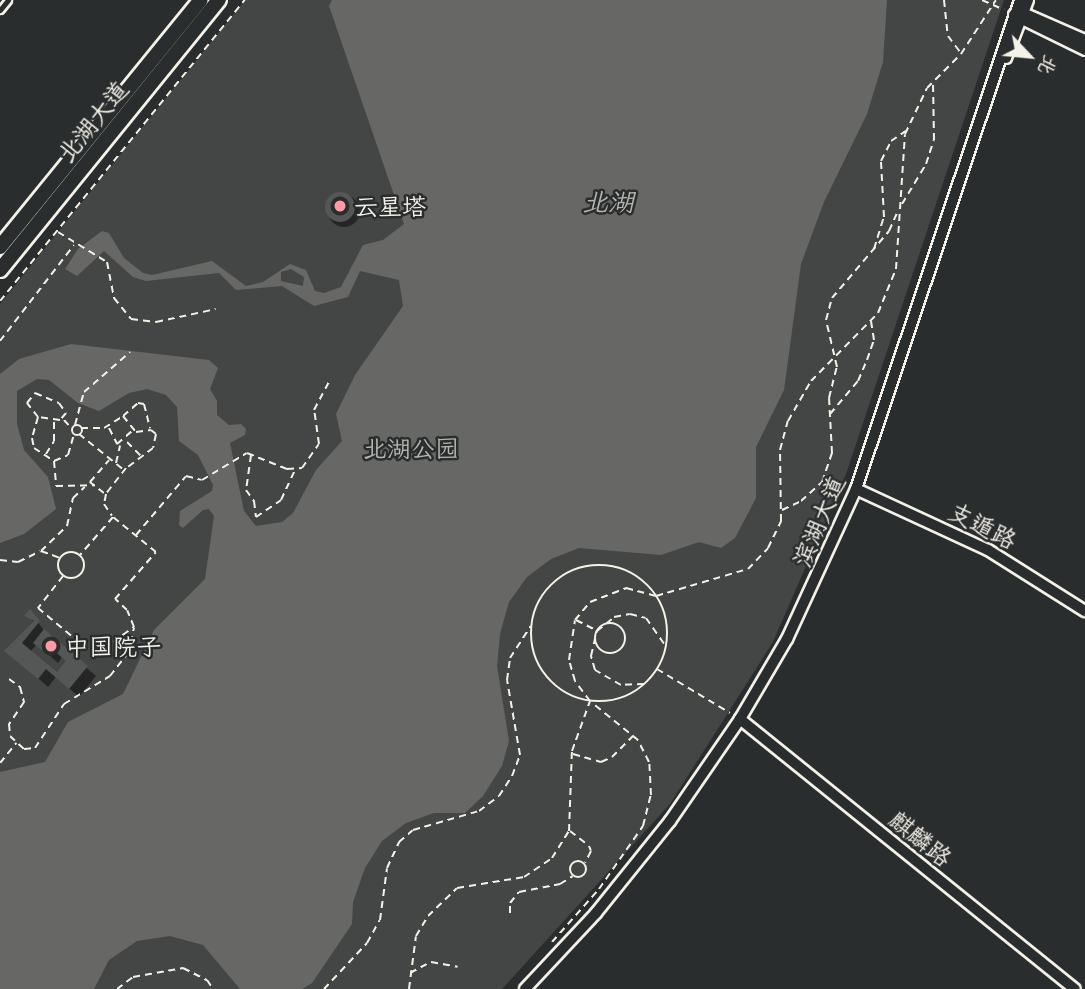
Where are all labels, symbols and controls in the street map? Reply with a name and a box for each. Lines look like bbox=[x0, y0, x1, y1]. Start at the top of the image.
north arrow bbox=[994, 21, 1064, 91]
text: 北 bbox=[1033, 51, 1064, 79]
street label: 北湖大道 bbox=[51, 75, 133, 167]
water label: 北湖 bbox=[582, 186, 634, 218]
place label: 云星塔 bbox=[354, 192, 426, 220]
marker: 云星塔 bbox=[332, 198, 348, 214]
park label: 北湖公园 bbox=[363, 434, 459, 462]
street label: 滨湖大道 bbox=[786, 471, 850, 571]
street label: 支遁路 bbox=[944, 496, 1022, 554]
place label: 中国院子 bbox=[65, 632, 161, 660]
marker: 中国院子 bbox=[43, 638, 59, 654]
street label: 麒麟路 bbox=[884, 804, 958, 872]

